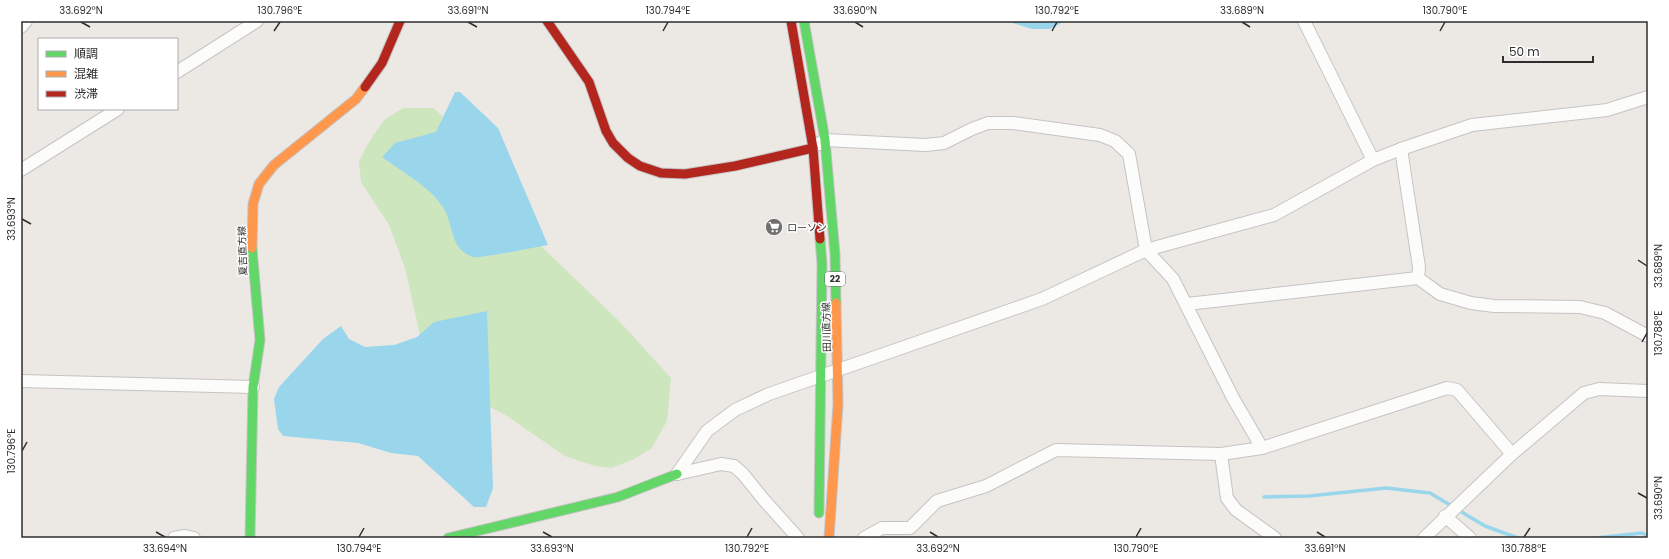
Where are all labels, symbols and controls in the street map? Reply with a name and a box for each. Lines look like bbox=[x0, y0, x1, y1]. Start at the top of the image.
text: 33.692°N bbox=[59, 3, 103, 18]
text: 130.796°E bbox=[258, 3, 302, 18]
text: 33.691°N bbox=[448, 3, 488, 18]
text: 130.794°E bbox=[646, 3, 690, 18]
text: 33.690°N bbox=[833, 3, 877, 18]
text: 130.792°E bbox=[1035, 3, 1079, 18]
text: 33.689°N bbox=[1220, 3, 1264, 18]
text: 130.790°E bbox=[1423, 3, 1467, 18]
legend bbox=[38, 38, 178, 110]
scale bar bbox=[1503, 38, 1593, 64]
text: 50 m bbox=[1509, 43, 1540, 60]
text: 順調 bbox=[74, 45, 98, 62]
text: 混雑 bbox=[74, 65, 98, 82]
text: 渋滞 bbox=[74, 85, 98, 102]
text: 33.693°N bbox=[4, 197, 19, 241]
supermarket icon: ローソン bbox=[764, 217, 784, 237]
place label: ローソン bbox=[787, 220, 827, 235]
street label: 夏吉直方線 bbox=[234, 226, 251, 276]
text: 33.689°N bbox=[1651, 244, 1666, 288]
road number: 22 bbox=[825, 272, 845, 286]
street label: 田川直方線 bbox=[819, 302, 834, 352]
text: 130.788°E bbox=[1651, 311, 1666, 355]
text: 130.796°E bbox=[4, 429, 19, 473]
text: 33.690°N bbox=[1651, 476, 1666, 520]
text: 33.694°N bbox=[143, 541, 187, 556]
text: 130.794°E bbox=[337, 541, 381, 556]
text: 33.693°N bbox=[530, 541, 574, 556]
text: 130.792°E bbox=[725, 541, 769, 556]
text: 33.692°N bbox=[916, 541, 960, 556]
text: 130.790°E bbox=[1114, 541, 1158, 556]
text: 33.691°N bbox=[1305, 541, 1345, 556]
text: 130.788°E bbox=[1502, 541, 1546, 556]

